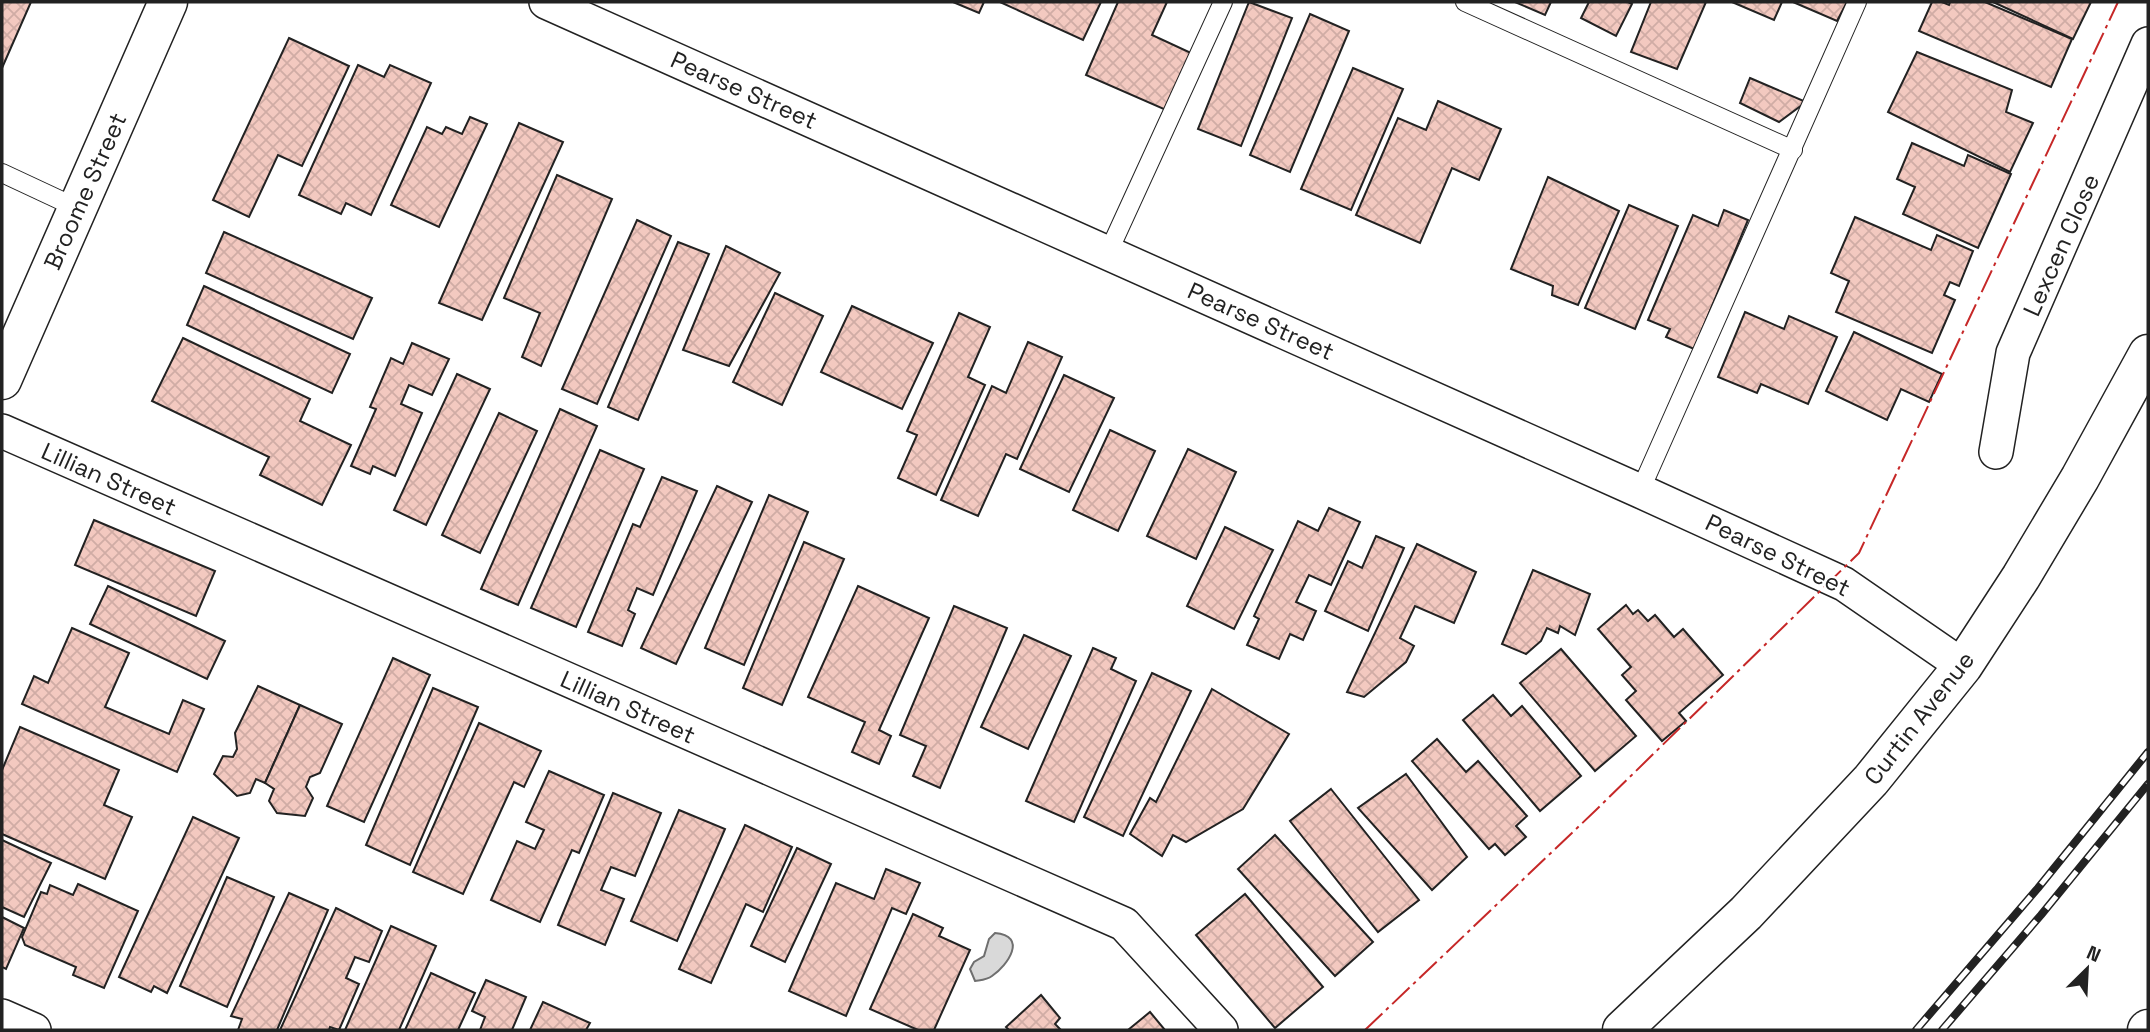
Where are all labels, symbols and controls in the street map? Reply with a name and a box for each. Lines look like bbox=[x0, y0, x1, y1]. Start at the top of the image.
street label: Pearse Street bbox=[666, 44, 822, 136]
street label: Broome Street bbox=[37, 108, 133, 274]
street label: Lexcen Close bbox=[2016, 169, 2106, 321]
street label: Pearse Street bbox=[1183, 275, 1339, 367]
street label: Lillian Street bbox=[37, 435, 181, 523]
street label: Pearse Street bbox=[1701, 507, 1855, 603]
street label: Curtin Avenue bbox=[1857, 645, 1981, 791]
street label: Lillian Street bbox=[556, 663, 700, 751]
north arrow bbox=[2052, 934, 2122, 1004]
text: N bbox=[2083, 940, 2105, 968]

